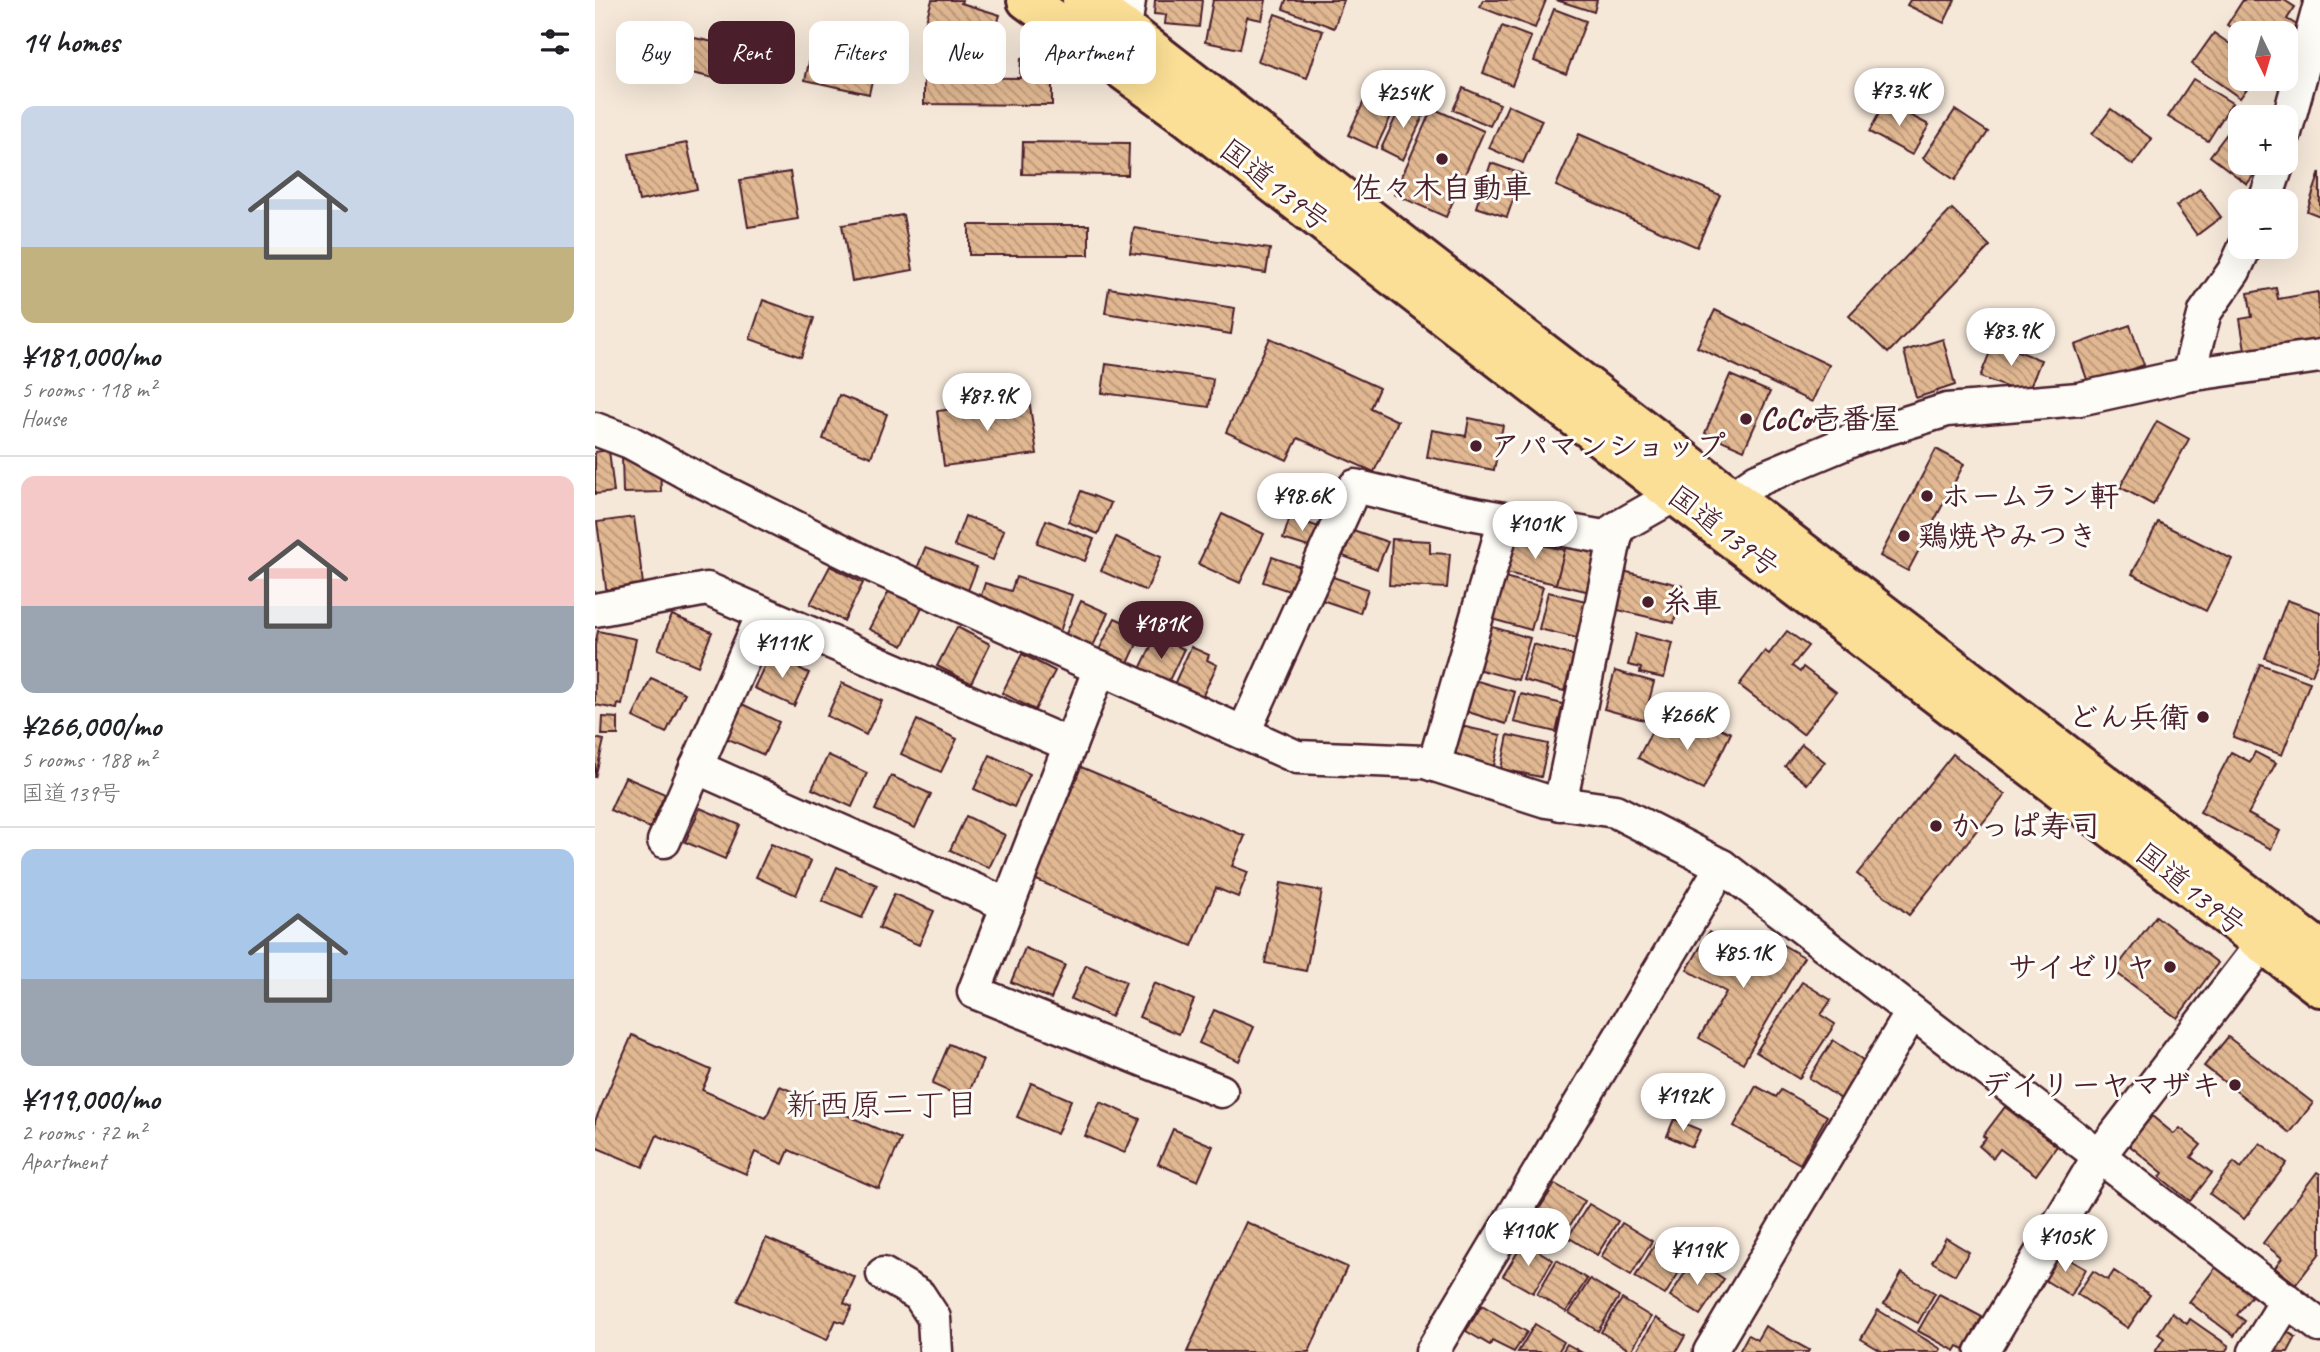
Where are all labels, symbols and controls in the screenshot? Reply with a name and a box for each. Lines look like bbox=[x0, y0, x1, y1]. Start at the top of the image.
chip: Buy bbox=[616, 21, 694, 84]
chip: Rent bbox=[708, 21, 795, 84]
chip: Filters bbox=[809, 21, 909, 84]
chip: New bbox=[923, 21, 1006, 84]
chip: Apartment bbox=[1020, 21, 1156, 84]
north arrow bbox=[2228, 21, 2298, 91]
map controls bbox=[2228, 21, 2298, 259]
text: 14 homes bbox=[21, 23, 119, 61]
icon: filters bbox=[536, 23, 574, 61]
pin: ¥73.4K bbox=[1842, 68, 1956, 128]
pin: ¥254K bbox=[1354, 71, 1452, 130]
text: ¥73.4K bbox=[1870, 76, 1928, 105]
text: ¥254K bbox=[1377, 78, 1429, 107]
button: + bbox=[2228, 105, 2298, 175]
street label: 国道139号 bbox=[1212, 130, 1338, 240]
marker: 佐々木自動車 bbox=[1434, 151, 1450, 167]
icon: home bbox=[235, 152, 361, 278]
place label: 佐々木自動車 bbox=[1352, 169, 1532, 207]
button: − bbox=[2228, 189, 2298, 259]
pin: ¥83.9K bbox=[1954, 308, 2068, 368]
text: ¥83.9K bbox=[1982, 316, 2040, 345]
text: ¥181,000/mo bbox=[21, 337, 160, 375]
pin: ¥87.9K bbox=[930, 374, 1044, 433]
text: 5 rooms · 118 m² bbox=[21, 375, 156, 404]
text: ¥87.9K bbox=[958, 381, 1016, 410]
place label: CoCo壱番屋 bbox=[1760, 400, 1901, 438]
text: House bbox=[21, 404, 66, 433]
marker: CoCo壱番屋 bbox=[1738, 411, 1754, 427]
place label: アパマンショップ bbox=[1490, 427, 1726, 465]
marker: アパマンショップ bbox=[1468, 438, 1484, 454]
pin: ¥98.6K bbox=[1245, 474, 1359, 533]
street label: 国道139号 bbox=[1660, 477, 1788, 585]
place label: ホームラン軒 bbox=[1941, 477, 2119, 515]
text: ¥98.6K bbox=[1273, 481, 1331, 510]
marker: ホームラン軒 bbox=[1919, 488, 1935, 504]
pin: ¥101K bbox=[1486, 502, 1584, 561]
text: ¥101K bbox=[1508, 509, 1562, 538]
place label: 鶏焼やみつき bbox=[1918, 517, 2098, 555]
icon: home bbox=[235, 521, 361, 647]
marker: 鶏焼やみつき bbox=[1896, 528, 1912, 544]
place label: 糸車 bbox=[1662, 583, 1722, 621]
marker: 糸車 bbox=[1640, 594, 1656, 610]
pin: ¥181K bbox=[1112, 602, 1210, 661]
text: ¥181K bbox=[1134, 609, 1188, 638]
pin: ¥111K bbox=[733, 620, 831, 680]
text: ¥111K bbox=[755, 628, 809, 657]
pin: ¥266K bbox=[1638, 692, 1736, 752]
place label: どん兵衛 bbox=[2068, 698, 2189, 736]
text: ¥266K bbox=[1660, 700, 1714, 729]
text: ¥266,000/mo bbox=[21, 707, 161, 745]
marker: どん兵衛 bbox=[2195, 709, 2211, 725]
text: 5 rooms · 188 m² bbox=[21, 745, 156, 774]
text: 国道139号 bbox=[21, 779, 121, 808]
place label: かっぱ寿司 bbox=[1950, 807, 2100, 845]
marker: かっぱ寿司 bbox=[1928, 818, 1944, 834]
street label: 国道139号 bbox=[2128, 834, 2254, 944]
icon: home bbox=[235, 895, 361, 1021]
pin: ¥85.1K bbox=[1686, 930, 1800, 990]
text: ¥85.1K bbox=[1714, 938, 1772, 967]
place label: サイゼリヤ bbox=[2008, 948, 2156, 986]
marker: サイゼリヤ bbox=[2162, 959, 2178, 975]
place label: デイリーヤマザキ bbox=[1982, 1066, 2221, 1104]
pin: ¥192K bbox=[1634, 1074, 1732, 1133]
marker: デイリーヤマザキ bbox=[2227, 1077, 2243, 1093]
text: ¥119,000/mo bbox=[21, 1080, 160, 1118]
text: ¥192K bbox=[1657, 1081, 1709, 1110]
district label: 新西原二丁目 bbox=[786, 1084, 978, 1125]
text: 2 rooms · 72 m² bbox=[21, 1118, 145, 1147]
text: Apartment bbox=[21, 1147, 106, 1176]
pin: ¥110K bbox=[1479, 1208, 1577, 1268]
pin: ¥105K bbox=[2016, 1214, 2114, 1274]
text: ¥110K bbox=[1501, 1216, 1555, 1245]
text: ¥105K bbox=[2039, 1222, 2091, 1251]
pin: ¥119K bbox=[1648, 1228, 1746, 1287]
text: ¥119K bbox=[1671, 1235, 1723, 1264]

